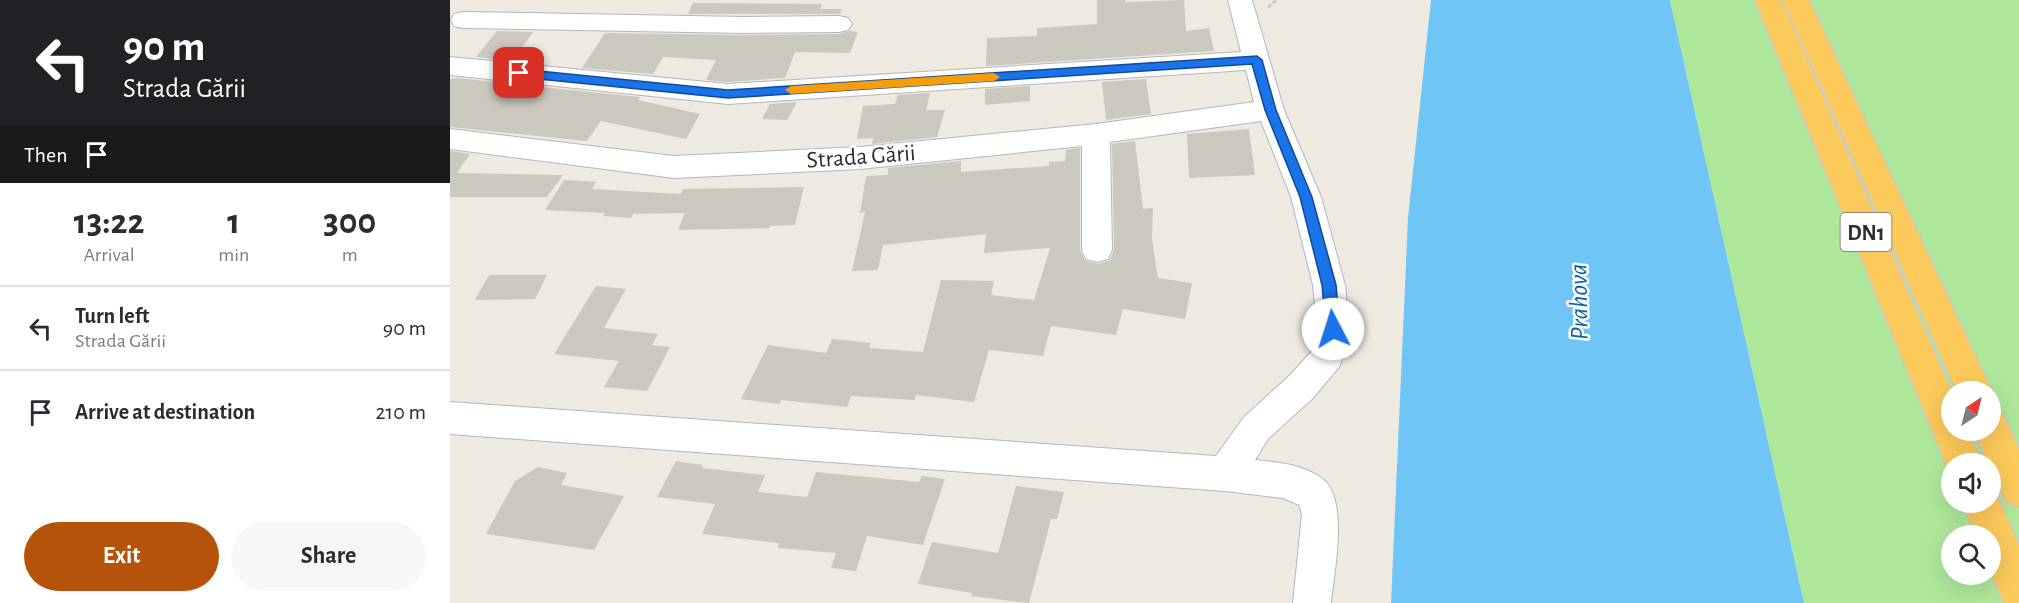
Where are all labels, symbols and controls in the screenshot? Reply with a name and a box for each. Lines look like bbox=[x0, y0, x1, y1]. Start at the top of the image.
icon: left bbox=[24, 24, 102, 102]
text: 90 m bbox=[123, 26, 205, 68]
pin bbox=[493, 47, 544, 98]
icon: arrive bbox=[502, 56, 535, 89]
text: Strada Gării bbox=[123, 75, 246, 102]
icon: arrive bbox=[80, 138, 113, 171]
street label: Strada Gării bbox=[806, 141, 916, 173]
text: Then bbox=[24, 144, 68, 166]
text: 13:22 bbox=[74, 204, 144, 240]
text: 1 bbox=[227, 204, 240, 240]
text: 300 bbox=[323, 204, 376, 240]
road number: DN1 bbox=[1840, 213, 1892, 251]
text: Arrival bbox=[83, 245, 135, 265]
text: min bbox=[218, 245, 249, 265]
text: m bbox=[342, 245, 358, 265]
water label: Prahova bbox=[1565, 264, 1593, 340]
position arrow bbox=[1301, 297, 1365, 361]
text: Turn left bbox=[75, 305, 149, 327]
icon: left bbox=[24, 312, 57, 345]
text: 90 m bbox=[383, 317, 426, 339]
text: Strada Gării bbox=[75, 331, 166, 351]
north arrow bbox=[1941, 381, 2001, 441]
map controls bbox=[1941, 381, 2001, 585]
icon: arrive bbox=[24, 396, 57, 429]
text: Arrive at destination bbox=[75, 401, 255, 423]
text: 210 m bbox=[376, 401, 426, 423]
button: sound bbox=[1941, 453, 2001, 513]
button: Exit bbox=[24, 522, 219, 591]
button: Share bbox=[231, 522, 426, 591]
button: search bbox=[1941, 525, 2001, 585]

